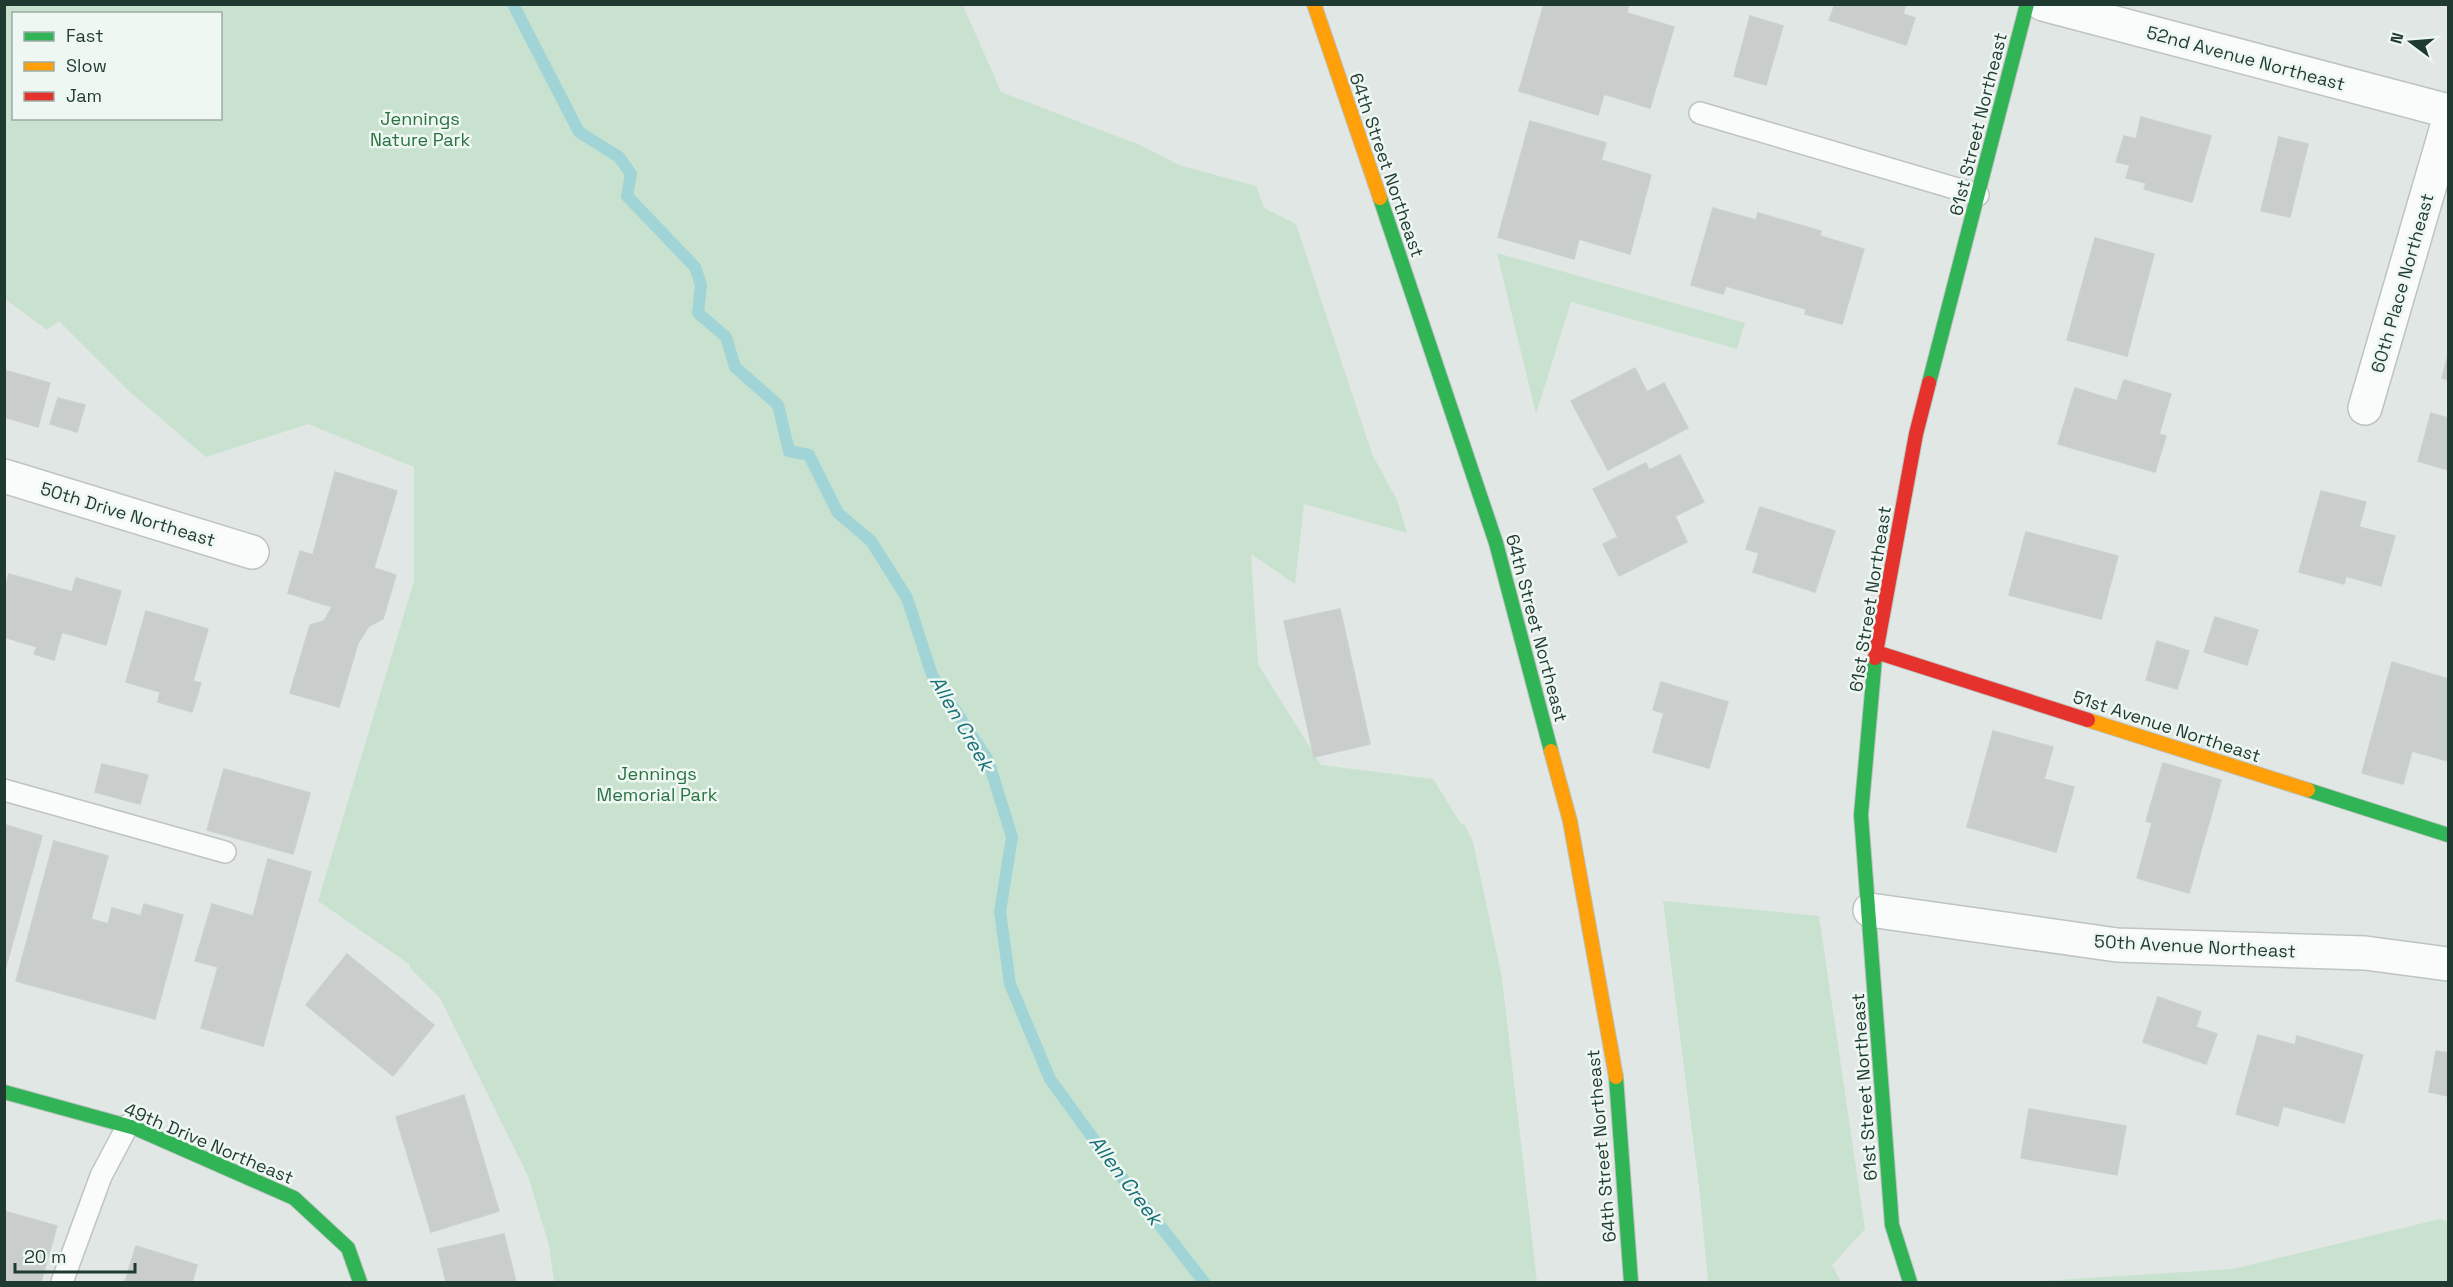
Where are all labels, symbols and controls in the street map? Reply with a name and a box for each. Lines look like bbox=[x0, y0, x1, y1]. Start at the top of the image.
legend bbox=[12, 12, 222, 120]
north arrow bbox=[2381, 12, 2441, 72]
street label: 52nd Avenue Northeast bbox=[2144, 20, 2348, 96]
text: Fast bbox=[66, 24, 103, 47]
street label: 61st Street Northeast bbox=[1944, 30, 2012, 218]
text: N bbox=[2385, 30, 2409, 46]
text: Slow bbox=[66, 54, 107, 77]
street label: 64th Street Northeast bbox=[1345, 70, 1429, 260]
text: Jam bbox=[66, 84, 102, 107]
park label: Jennings Nature Park bbox=[370, 107, 470, 151]
street label: 60th Place Northeast bbox=[2365, 191, 2439, 375]
street label: 50th Drive Northeast bbox=[38, 476, 218, 552]
street label: 61st Street Northeast bbox=[1844, 504, 1896, 694]
street label: 64th Street Northeast bbox=[1501, 532, 1573, 724]
water label: Allen Creek bbox=[924, 671, 1001, 777]
street label: 51st Avenue Northeast bbox=[2070, 685, 2264, 767]
park label: Jennings Memorial Park bbox=[597, 762, 718, 806]
street label: 50th Avenue Northeast bbox=[2094, 929, 2296, 963]
street label: 61st Street Northeast bbox=[1846, 992, 1882, 1182]
street label: 64th Street Northeast bbox=[1581, 1049, 1621, 1243]
street label: 49th Drive Northeast bbox=[121, 1097, 297, 1189]
water label: Allen Creek bbox=[1084, 1130, 1170, 1232]
scale bar bbox=[15, 1236, 135, 1274]
text: 20 m bbox=[24, 1245, 67, 1268]

